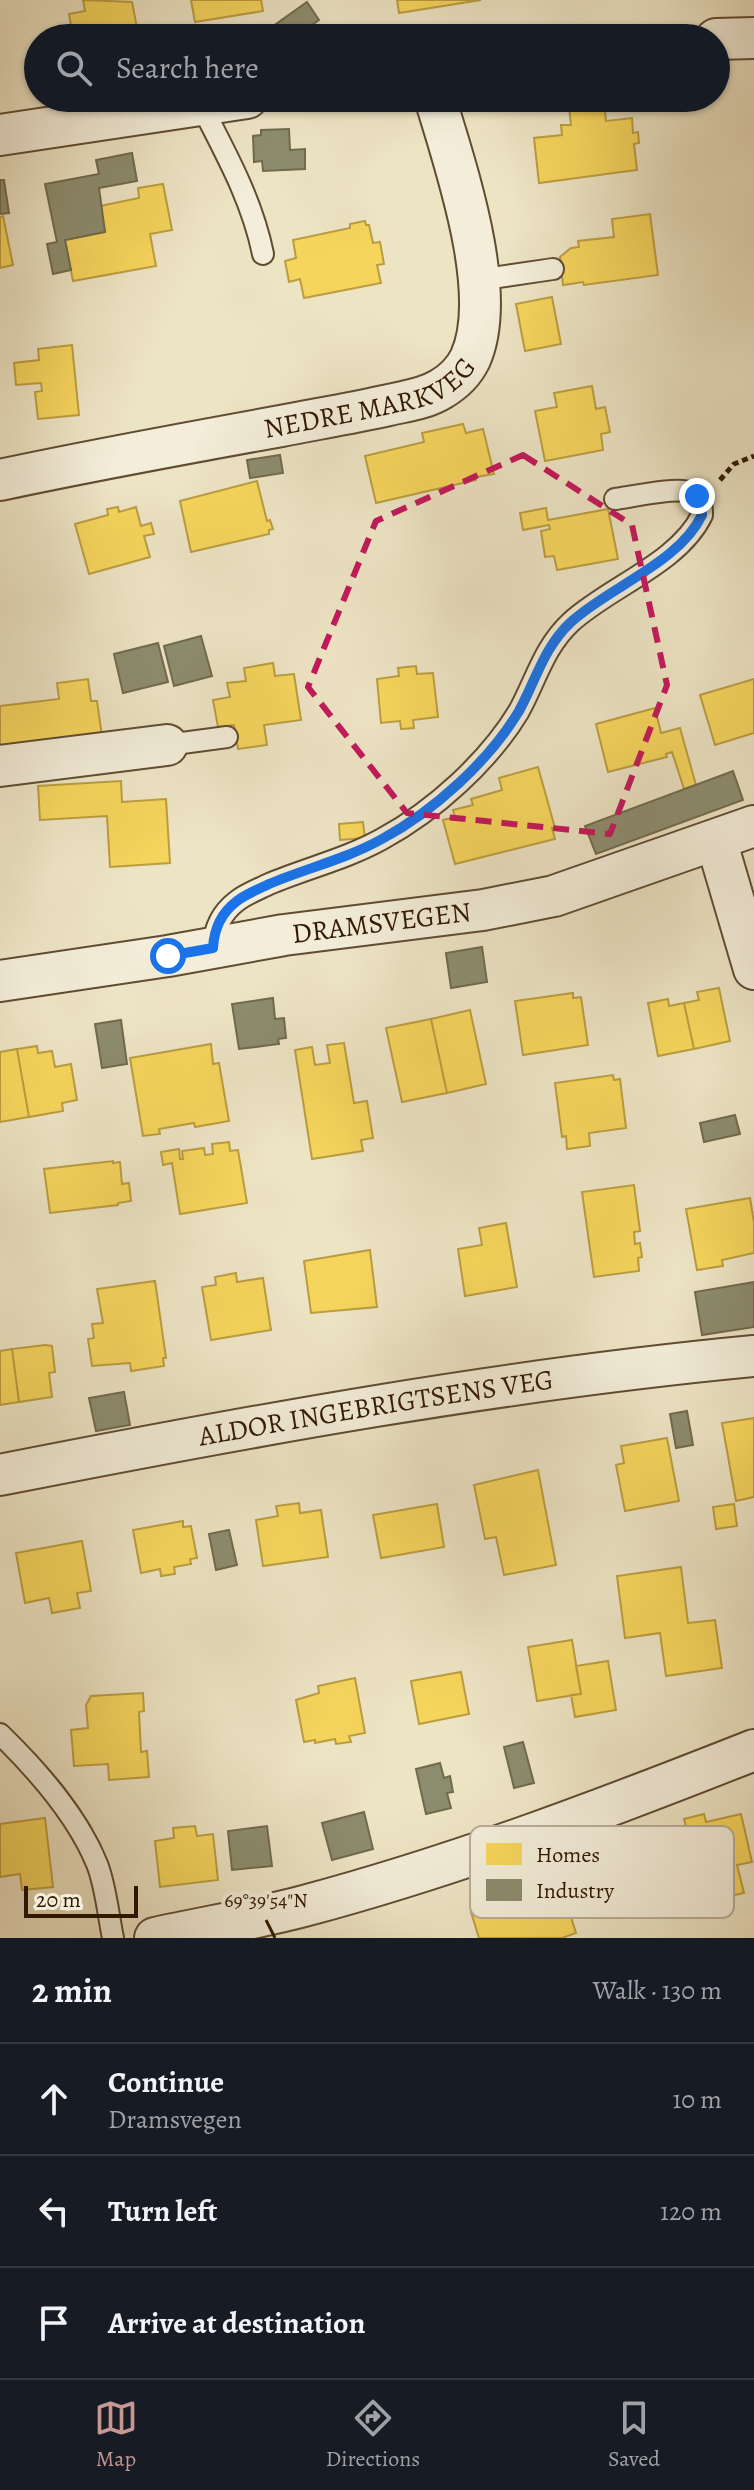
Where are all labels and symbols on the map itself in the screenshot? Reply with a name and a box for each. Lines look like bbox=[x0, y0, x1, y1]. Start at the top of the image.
street label: NEDRE MARKVEG bbox=[261, 350, 485, 448]
route end bbox=[679, 478, 715, 514]
street label: DRAMSVEGEN bbox=[290, 893, 473, 953]
route start bbox=[150, 938, 186, 974]
street label: ALDOR INGEBRIGTSENS VEG bbox=[195, 1361, 556, 1456]
legend bbox=[470, 1826, 734, 1918]
text: Homes bbox=[536, 1840, 600, 1870]
text: Industry bbox=[536, 1876, 614, 1906]
scale bar bbox=[24, 1882, 138, 1918]
text: 69°39'54"N bbox=[224, 1887, 308, 1914]

